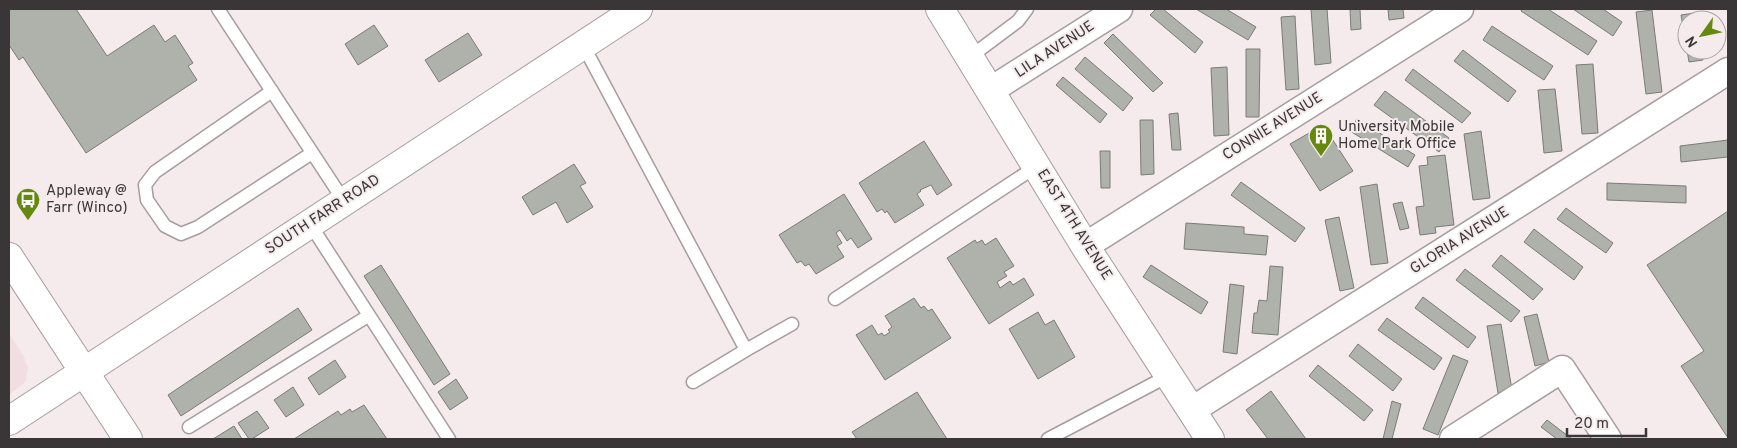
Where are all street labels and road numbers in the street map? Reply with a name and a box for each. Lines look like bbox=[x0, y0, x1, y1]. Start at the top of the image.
street label: LILA AVENUE bbox=[1012, 17, 1098, 83]
street label: CONNIE AVENUE bbox=[1219, 89, 1327, 165]
street label: EAST 4TH AVENUE bbox=[1032, 166, 1116, 284]
street label: SOUTH FARR ROAD bbox=[262, 171, 384, 259]
street label: GLORIA AVENUE bbox=[1407, 203, 1513, 279]

